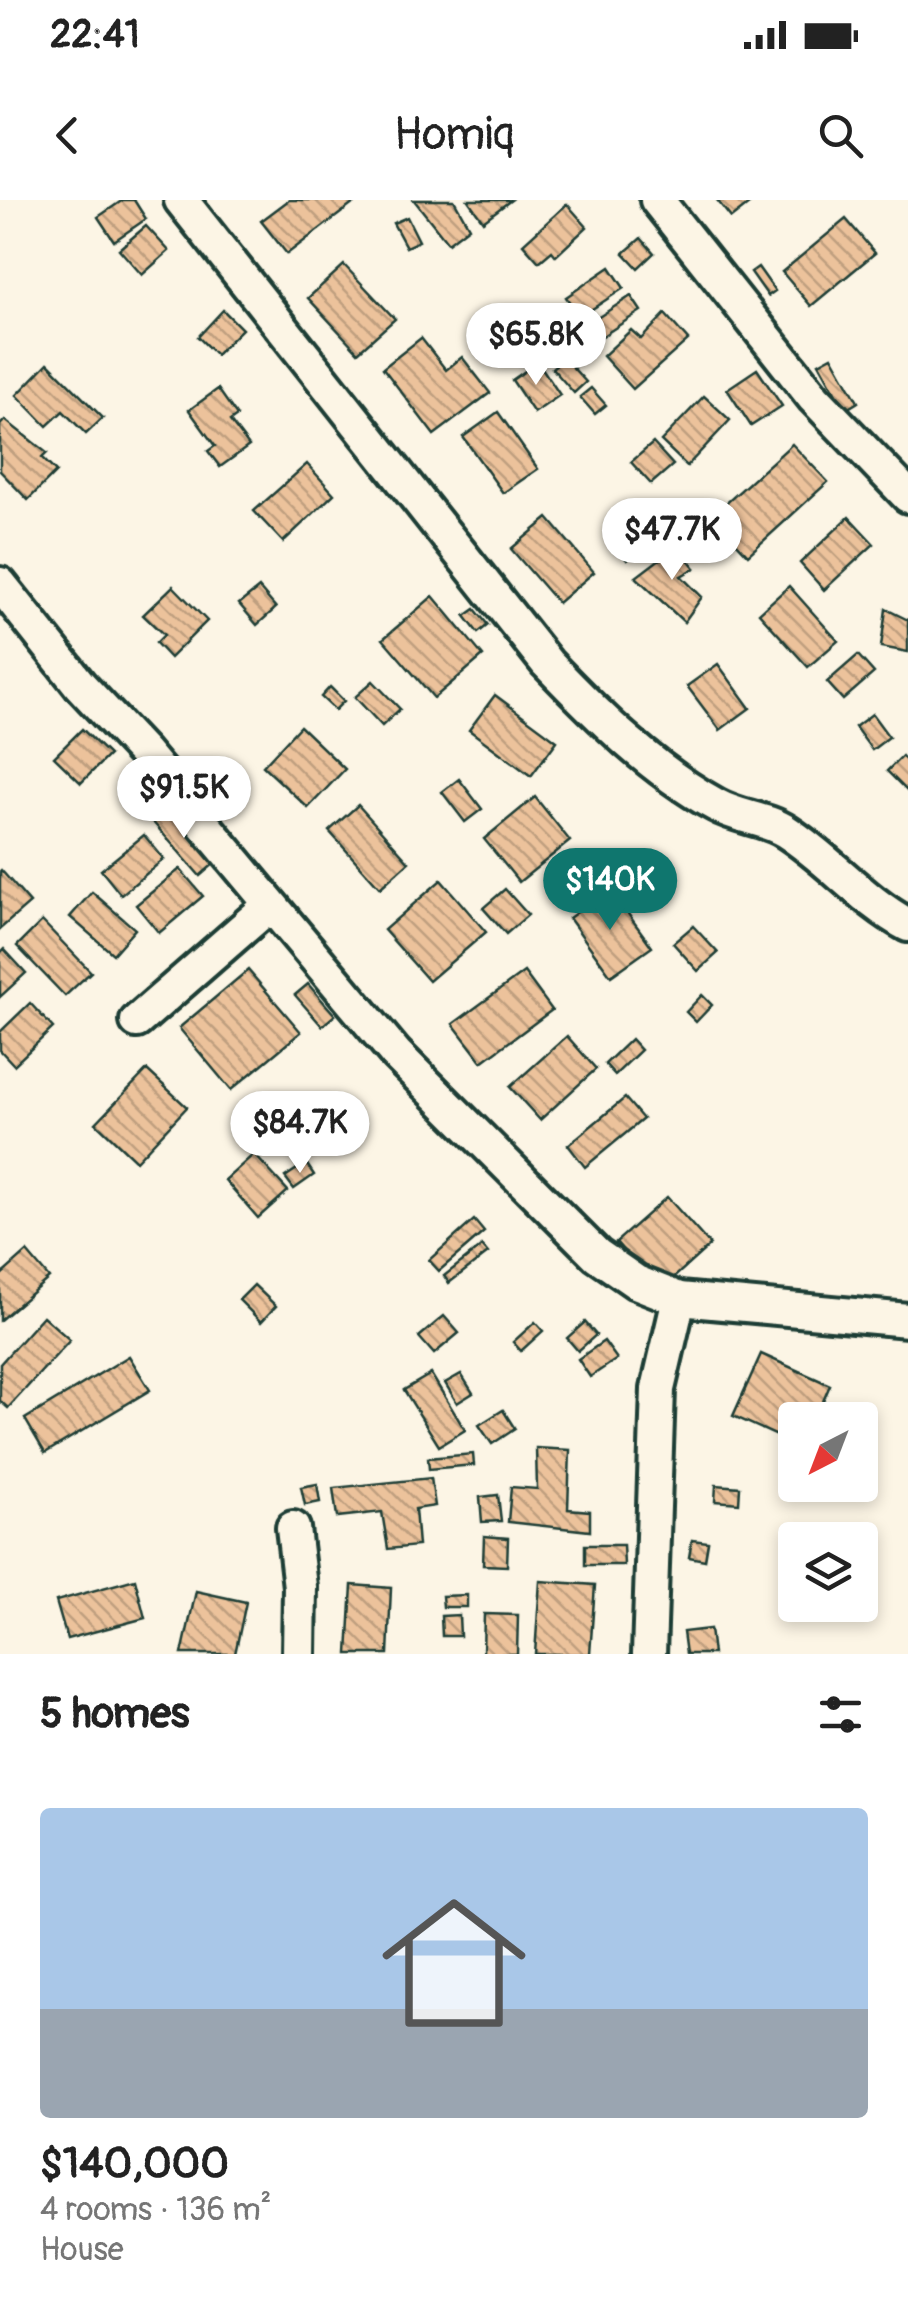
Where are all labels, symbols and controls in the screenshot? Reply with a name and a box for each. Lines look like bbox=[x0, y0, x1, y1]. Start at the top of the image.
text: 22:41 bbox=[50, 11, 140, 59]
text: Homiq bbox=[394, 107, 514, 163]
icon: back bbox=[40, 108, 95, 163]
icon: search bbox=[813, 108, 868, 163]
pin: $65.8K bbox=[455, 303, 617, 388]
text: $65.8K bbox=[488, 315, 584, 355]
pin: $47.7K bbox=[591, 498, 753, 583]
text: $47.7K bbox=[624, 510, 720, 550]
pin: $91.5K bbox=[103, 756, 265, 841]
text: $91.5K bbox=[139, 768, 229, 808]
pin: $140K bbox=[540, 848, 680, 933]
text: $140K bbox=[565, 860, 655, 900]
pin: $84.7K bbox=[219, 1091, 381, 1176]
text: $84.7K bbox=[252, 1103, 348, 1143]
north arrow bbox=[778, 1402, 878, 1502]
map controls bbox=[778, 1402, 878, 1622]
button: layers bbox=[778, 1522, 878, 1622]
icon: filters bbox=[813, 1687, 868, 1742]
text: 5 homes bbox=[40, 1688, 190, 1740]
icon: home bbox=[364, 1873, 544, 2053]
text: $140,000 bbox=[40, 2138, 229, 2190]
text: 4 rooms · 136 m² bbox=[40, 2190, 272, 2230]
text: House bbox=[40, 2230, 124, 2270]

